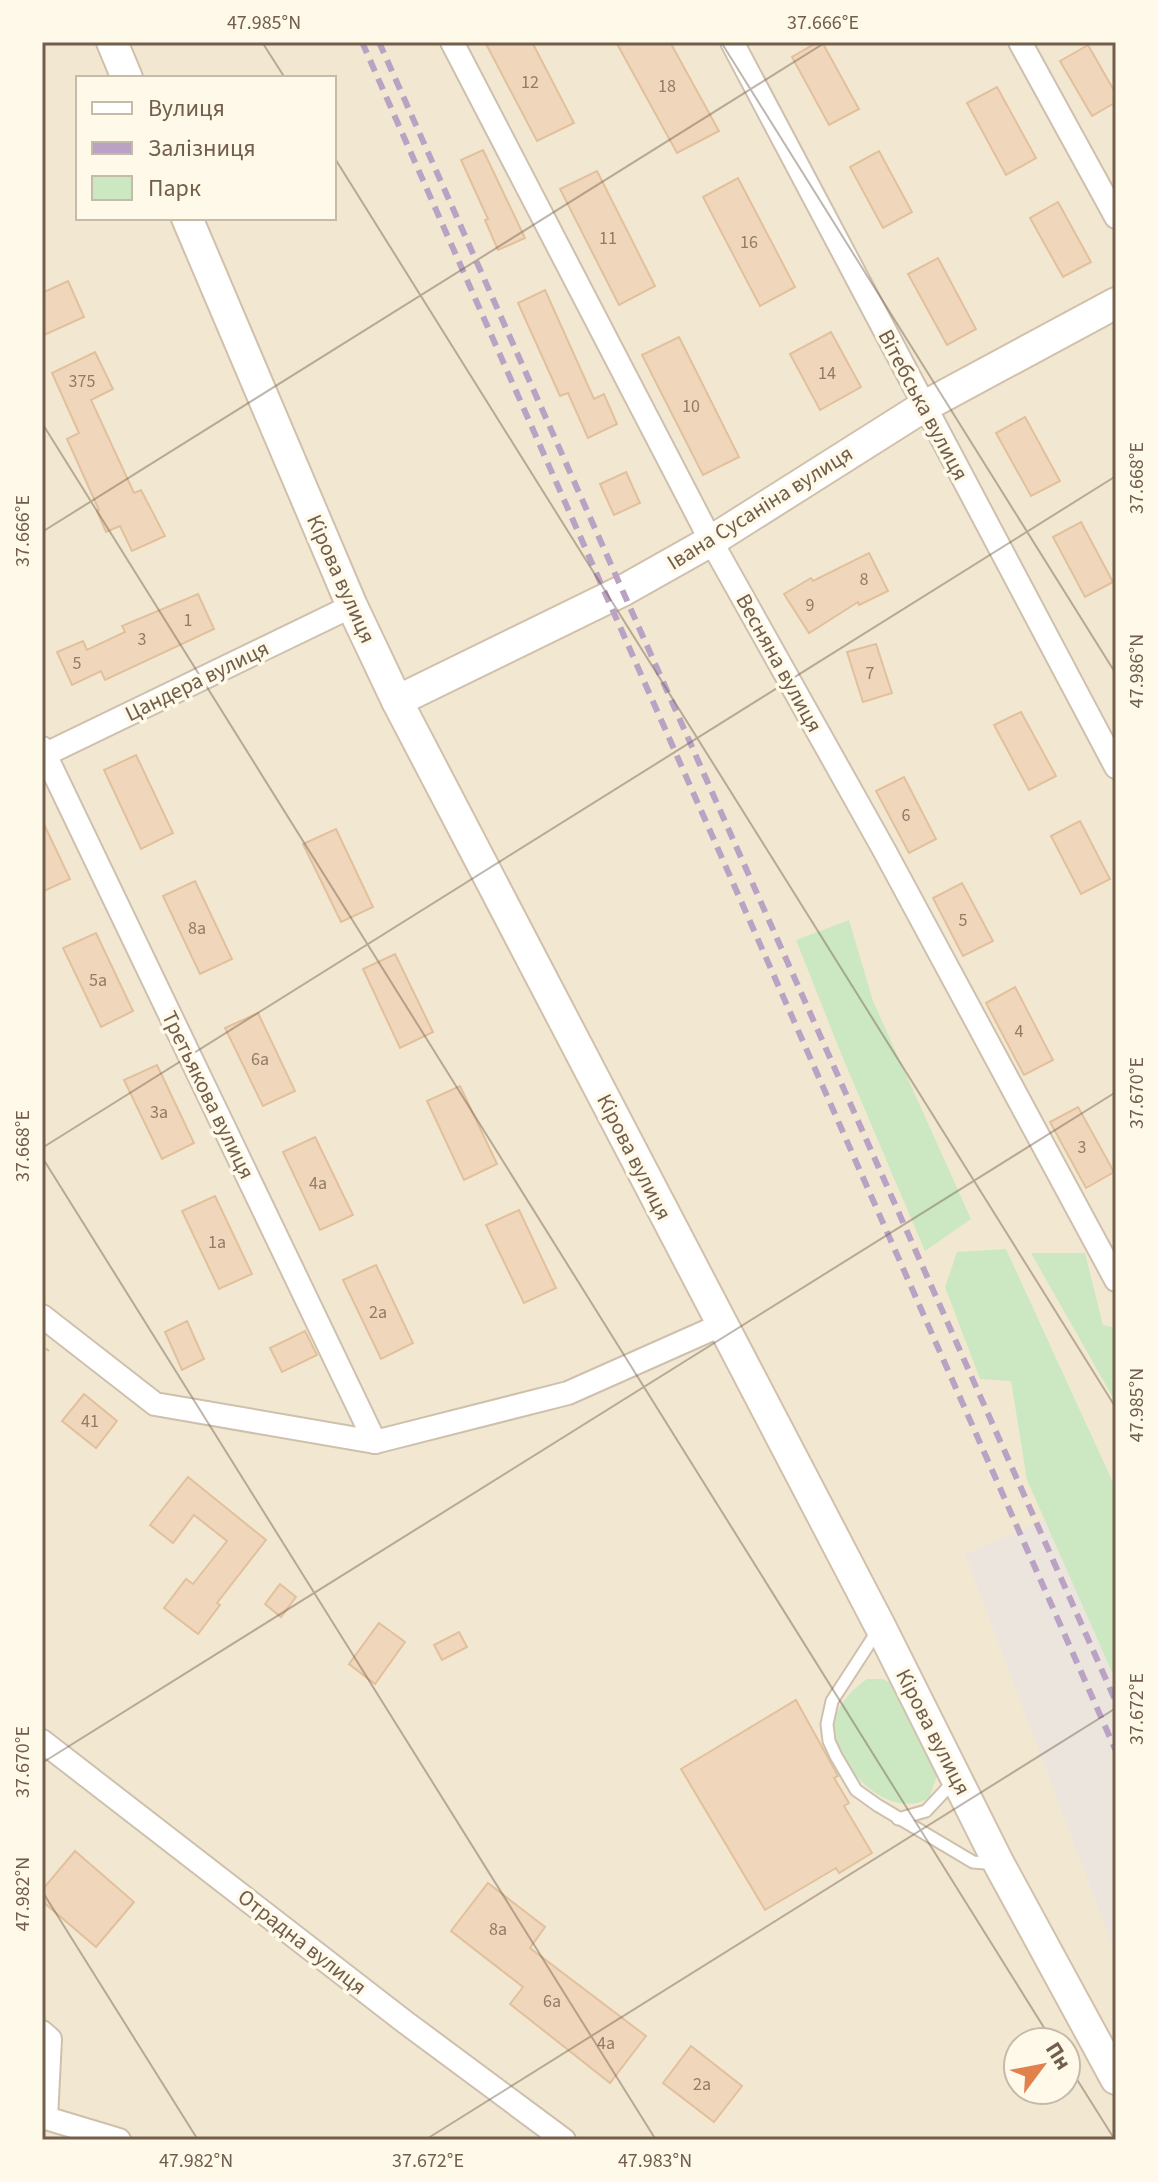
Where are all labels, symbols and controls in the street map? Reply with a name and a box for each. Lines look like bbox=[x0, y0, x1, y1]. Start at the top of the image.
text: 47.985°N bbox=[227, 9, 301, 37]
text: 37.666°E bbox=[787, 9, 859, 37]
house number: 12 bbox=[521, 70, 539, 95]
house number: 18 bbox=[658, 74, 676, 99]
legend bbox=[76, 76, 336, 220]
text: Вулиця bbox=[148, 91, 225, 126]
text: Залізниця bbox=[148, 131, 256, 166]
text: Парк bbox=[148, 171, 201, 206]
house number: 11 bbox=[599, 226, 617, 251]
house number: 16 bbox=[740, 230, 758, 255]
street label: Вітебська вулиця bbox=[870, 324, 976, 486]
house number: 14 bbox=[818, 361, 836, 386]
house number: 375 bbox=[69, 369, 95, 394]
house number: 10 bbox=[682, 394, 700, 419]
street label: Івана Сусаніна вулиця bbox=[661, 438, 859, 578]
text: 37.668°E bbox=[1123, 442, 1151, 514]
text: 37.666°E bbox=[9, 495, 37, 567]
street label: Кірова вулиця bbox=[298, 510, 384, 648]
house number: 8 bbox=[860, 567, 869, 592]
street label: Весняна вулиця bbox=[728, 588, 830, 738]
house number: 9 bbox=[806, 593, 815, 618]
house number: 1 bbox=[184, 608, 192, 633]
house number: 3 bbox=[138, 627, 147, 652]
street label: Цандера вулиця bbox=[120, 632, 274, 730]
text: 47.986°N bbox=[1123, 634, 1151, 708]
house number: 5 bbox=[73, 651, 82, 676]
house number: 7 bbox=[866, 661, 875, 686]
house number: 6 bbox=[902, 803, 911, 828]
house number: 5 bbox=[959, 908, 968, 933]
house number: 8а bbox=[188, 916, 206, 941]
house number: 5а bbox=[89, 968, 107, 993]
street label: Третьякова вулиця bbox=[153, 1005, 263, 1185]
house number: 4 bbox=[1015, 1019, 1024, 1044]
house number: 6а bbox=[251, 1047, 269, 1072]
text: 37.670°E bbox=[1123, 1057, 1151, 1129]
street label: Кірова вулиця bbox=[588, 1088, 680, 1226]
house number: 3а bbox=[150, 1100, 168, 1125]
text: 37.668°E bbox=[9, 1110, 37, 1182]
house number: 3 bbox=[1078, 1135, 1087, 1160]
house number: 4а bbox=[309, 1171, 327, 1196]
house number: 1а bbox=[208, 1230, 226, 1255]
house number: 2а bbox=[369, 1300, 387, 1325]
text: 47.985°N bbox=[1123, 1368, 1151, 1442]
house number: 41 bbox=[81, 1409, 99, 1434]
street label: Кірова вулиця bbox=[887, 1663, 979, 1801]
text: 37.672°E bbox=[1123, 1673, 1151, 1745]
text: 37.670°E bbox=[9, 1726, 37, 1798]
text: 47.982°N bbox=[9, 1857, 37, 1931]
street label: Отрадна вулиця bbox=[231, 1881, 373, 2003]
house number: 8а bbox=[489, 1917, 507, 1942]
house number: 6а bbox=[543, 1989, 561, 2014]
north arrow bbox=[1002, 2026, 1082, 2106]
house number: 4а bbox=[597, 2031, 615, 2056]
text: Пн bbox=[1037, 2036, 1079, 2076]
house number: 2а bbox=[693, 2072, 711, 2097]
text: 47.982°N bbox=[159, 2147, 233, 2175]
text: 37.672°E bbox=[392, 2147, 464, 2175]
text: 47.983°N bbox=[618, 2147, 692, 2175]

